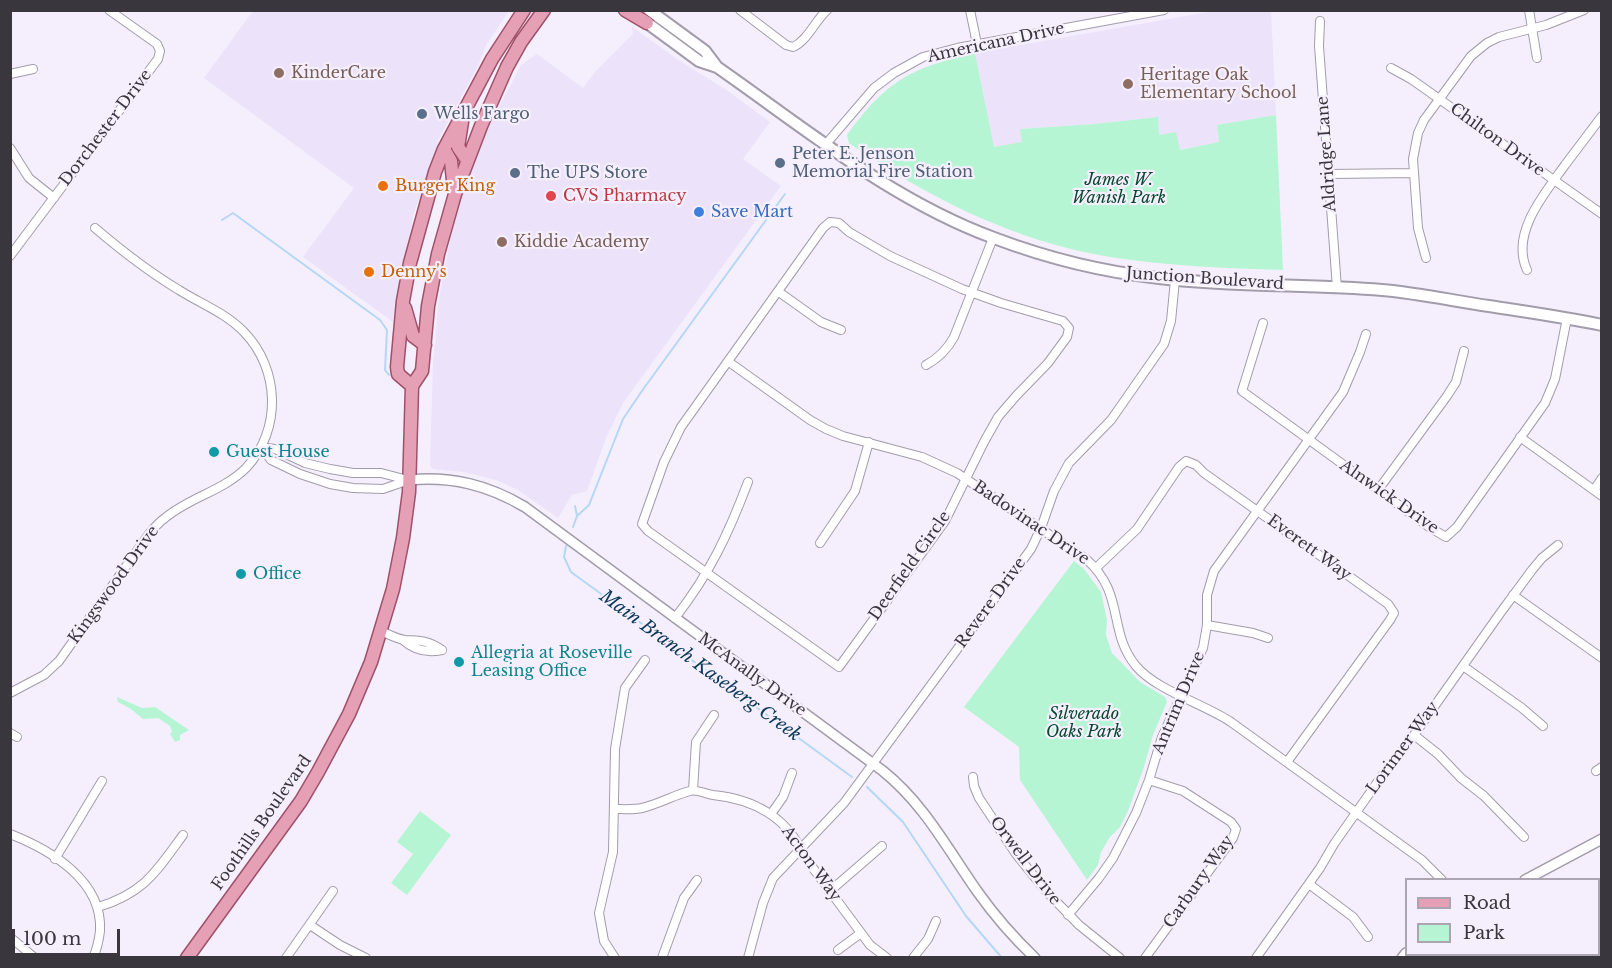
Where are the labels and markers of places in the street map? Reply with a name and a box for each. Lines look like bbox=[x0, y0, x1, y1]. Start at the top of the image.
place label: KinderCare bbox=[291, 63, 386, 83]
place label: Heritage Oak Elementary School bbox=[1140, 65, 1297, 103]
marker: KinderCare bbox=[272, 66, 286, 80]
marker: Heritage Oak Elementary School bbox=[1121, 77, 1135, 91]
place label: Wells Fargo bbox=[434, 104, 530, 124]
marker: Wells Fargo bbox=[415, 107, 429, 121]
place label: Peter E. Jenson Memorial Fire Station bbox=[792, 144, 973, 182]
marker: Peter E. Jenson Memorial Fire Station bbox=[773, 156, 787, 170]
place label: The UPS Store bbox=[527, 163, 648, 183]
marker: The UPS Store bbox=[508, 166, 522, 180]
place label: Burger King bbox=[395, 176, 495, 196]
marker: Burger King bbox=[376, 179, 390, 193]
place label: CVS Pharmacy bbox=[563, 186, 686, 206]
marker: CVS Pharmacy bbox=[544, 189, 558, 203]
place label: Save Mart bbox=[711, 202, 793, 222]
marker: Save Mart bbox=[692, 205, 706, 219]
place label: Kiddie Academy bbox=[514, 232, 649, 252]
marker: Kiddie Academy bbox=[495, 235, 509, 249]
place label: Denny's bbox=[381, 262, 447, 282]
marker: Denny's bbox=[362, 265, 376, 279]
place label: Guest House bbox=[226, 442, 330, 462]
marker: Guest House bbox=[207, 445, 221, 459]
place label: Office bbox=[253, 564, 301, 584]
marker: Office bbox=[234, 567, 248, 581]
place label: Allegria at Roseville Leasing Office bbox=[471, 643, 632, 681]
marker: Allegria at Roseville Leasing Office bbox=[452, 655, 466, 669]

